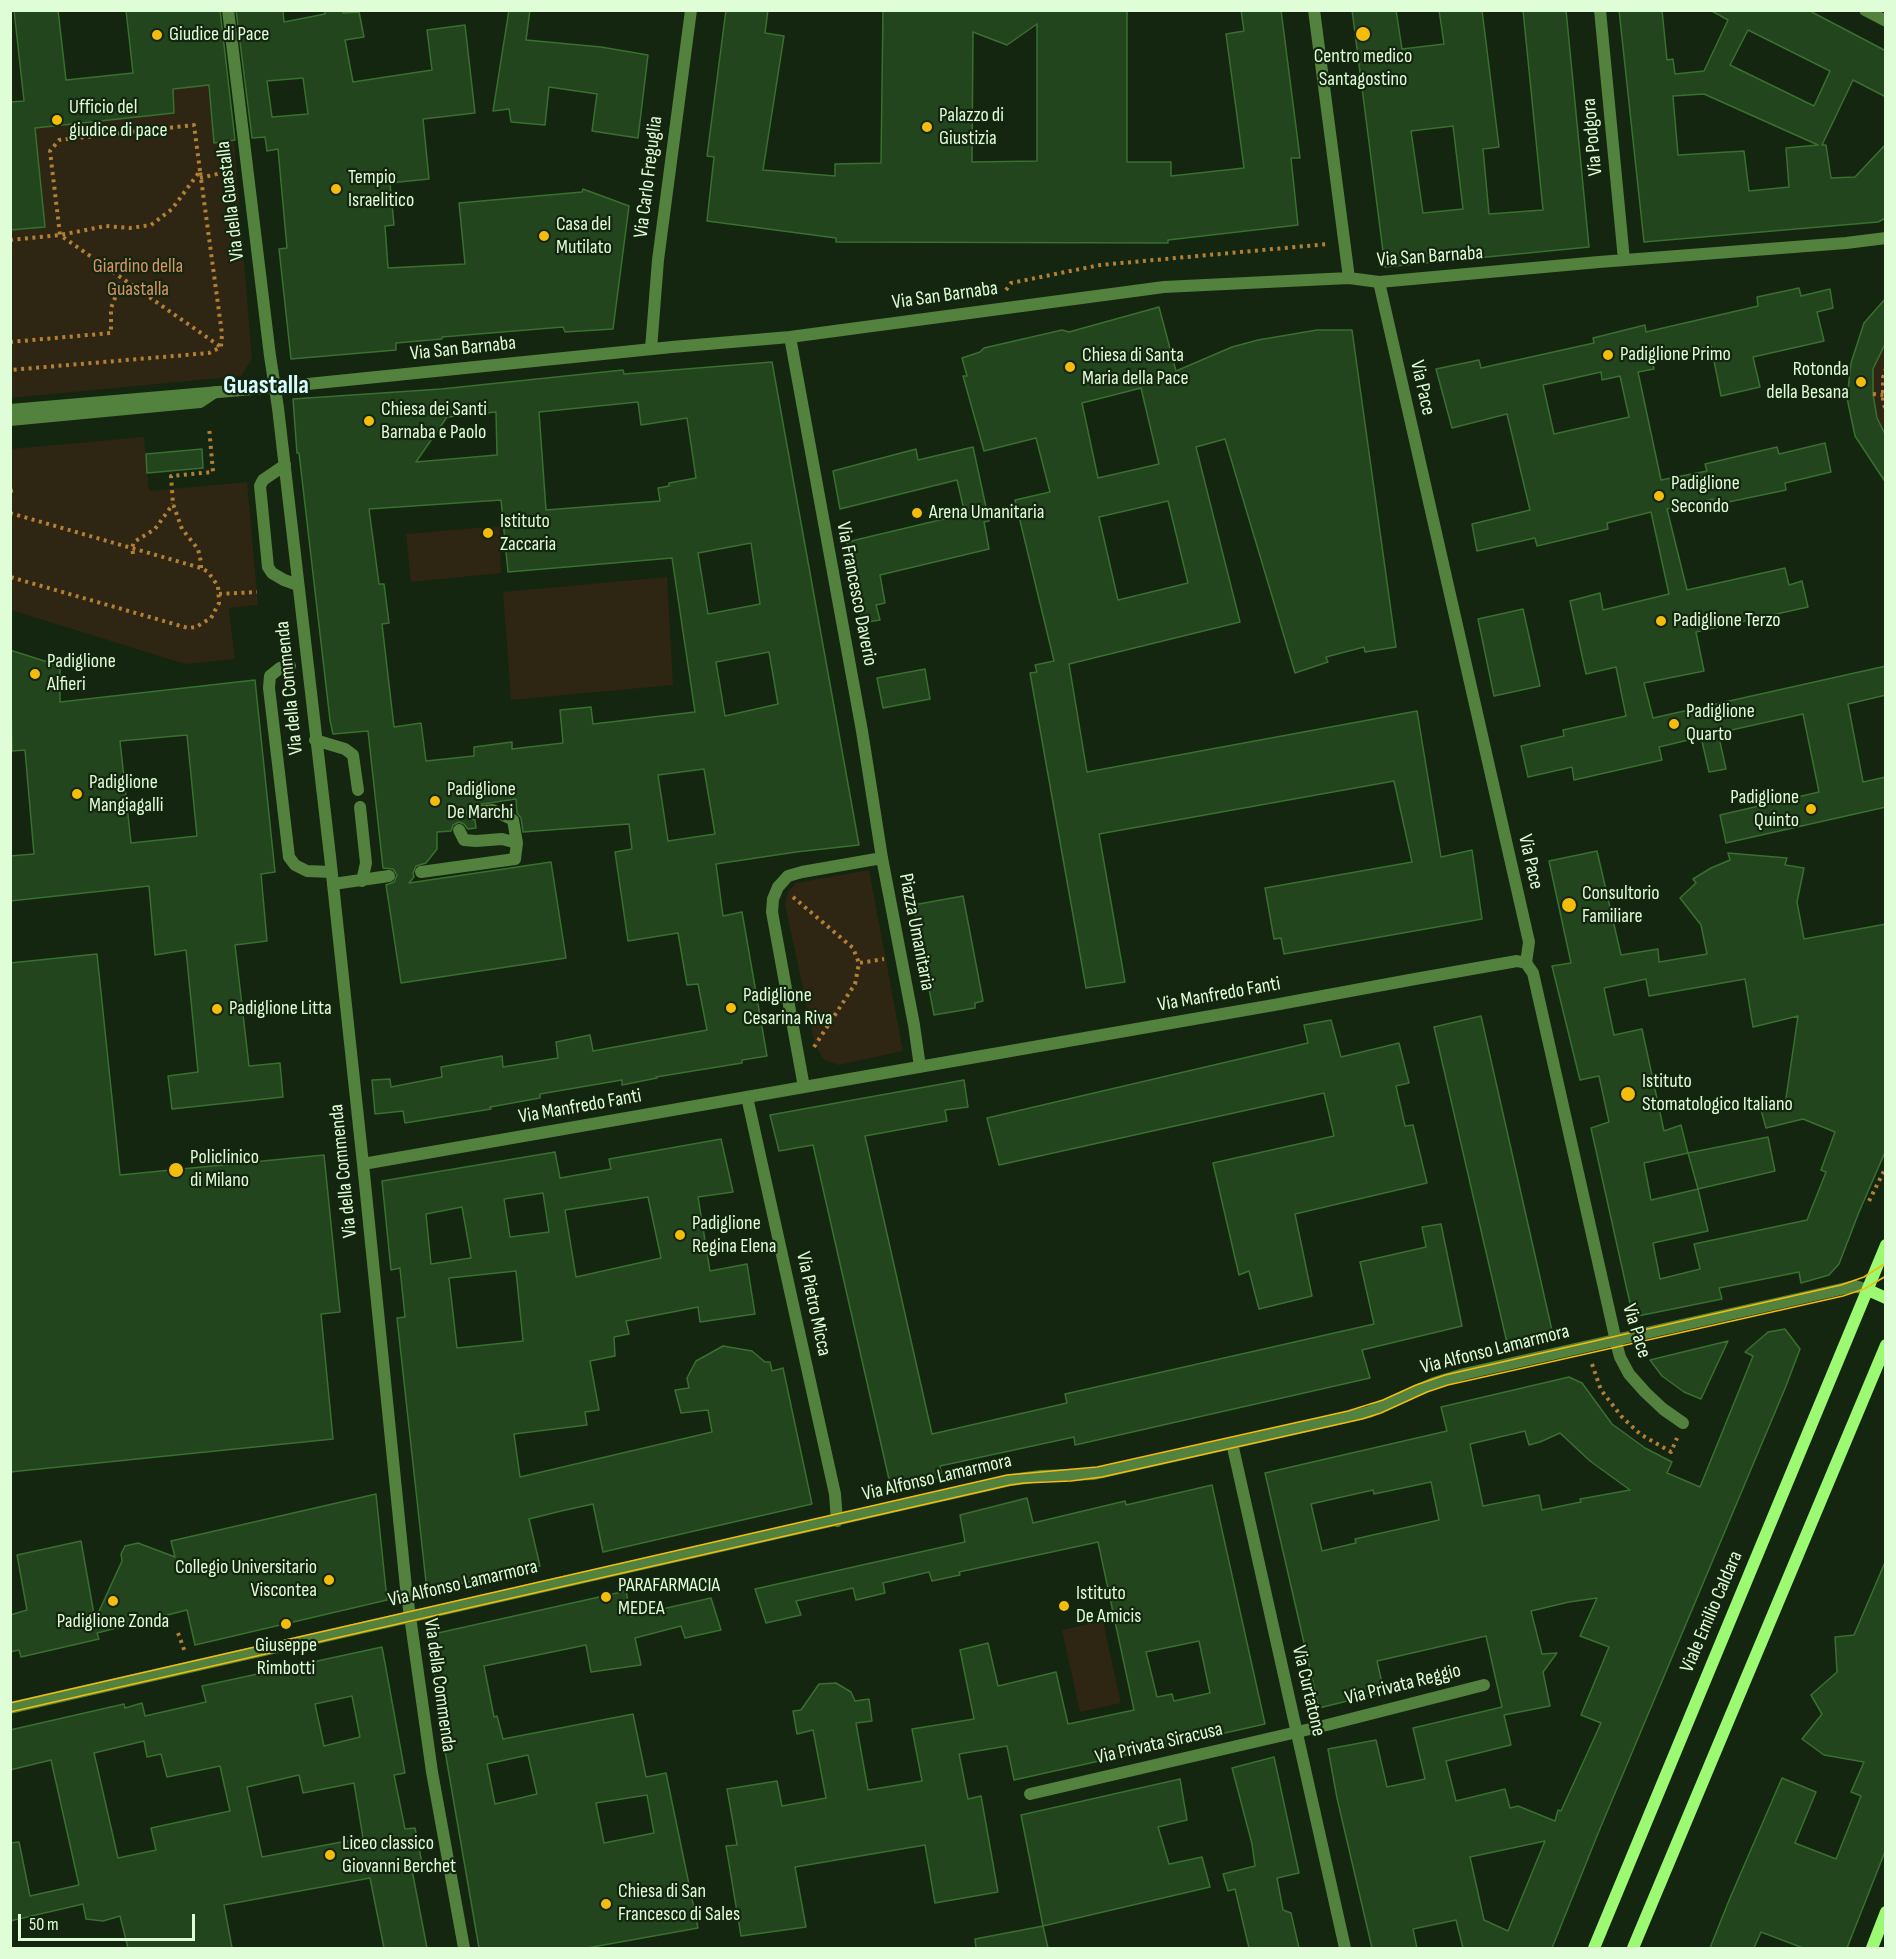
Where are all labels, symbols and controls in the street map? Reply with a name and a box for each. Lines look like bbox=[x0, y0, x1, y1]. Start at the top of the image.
place label: Giudice di Pace bbox=[169, 23, 269, 47]
marker: Centro medico Santagostino bbox=[1354, 25, 1372, 43]
marker: Giudice di Pace bbox=[150, 28, 164, 42]
place label: Centro medico Santagostino bbox=[1314, 45, 1412, 92]
place label: Ufficio del giudice di pace bbox=[69, 96, 167, 143]
street label: Via Podgora bbox=[1578, 97, 1608, 177]
place label: Palazzo di Giustizia bbox=[939, 104, 1004, 151]
marker: Ufficio del giudice di pace bbox=[50, 113, 64, 127]
street label: Via Carlo Freguglia bbox=[630, 115, 668, 239]
marker: Palazzo di Giustizia bbox=[920, 120, 934, 134]
street label: Via della Guastalla bbox=[212, 140, 250, 262]
place label: Tempio Israelitico bbox=[348, 166, 414, 213]
marker: Tempio Israelitico bbox=[329, 182, 343, 196]
place label: Casa del Mutilato bbox=[556, 213, 612, 260]
marker: Casa del Mutilato bbox=[537, 229, 551, 243]
street label: Via San Barnaba bbox=[1376, 241, 1484, 273]
park label: Giardino della Guastalla bbox=[93, 255, 183, 302]
street label: Via San Barnaba bbox=[891, 277, 999, 315]
street label: Via San Barnaba bbox=[409, 332, 517, 366]
place label: Padiglione Primo bbox=[1620, 343, 1731, 367]
place label: Chiesa di Santa Maria della Pace bbox=[1082, 344, 1188, 391]
marker: Padiglione Primo bbox=[1601, 348, 1615, 362]
street label: Via Pace bbox=[1404, 358, 1440, 418]
place label: Rotonda della Besana bbox=[1766, 358, 1849, 405]
marker: Chiesa di Santa Maria della Pace bbox=[1063, 360, 1077, 374]
district label: Guastalla bbox=[223, 370, 309, 402]
marker: Rotonda della Besana bbox=[1854, 375, 1868, 389]
place label: Chiesa dei Santi Barnaba e Paolo bbox=[381, 398, 487, 445]
marker: Chiesa dei Santi Barnaba e Paolo bbox=[362, 414, 376, 428]
place label: Padiglione Secondo bbox=[1671, 472, 1740, 519]
marker: Padiglione Secondo bbox=[1652, 489, 1666, 503]
place label: Arena Umanitaria bbox=[929, 501, 1044, 525]
marker: Arena Umanitaria bbox=[910, 506, 924, 520]
place label: Istituto Zaccaria bbox=[500, 510, 556, 557]
street label: Via Francesco Daverio bbox=[830, 520, 882, 668]
marker: Istituto Zaccaria bbox=[481, 526, 495, 540]
place label: Padiglione Terzo bbox=[1673, 609, 1781, 633]
marker: Padiglione Terzo bbox=[1654, 614, 1668, 628]
street label: Via della Commenda bbox=[271, 620, 309, 756]
place label: Padiglione Alfieri bbox=[47, 650, 116, 697]
marker: Padiglione Alfieri bbox=[28, 667, 42, 681]
place label: Padiglione Quarto bbox=[1686, 700, 1755, 747]
marker: Padiglione Quarto bbox=[1667, 717, 1681, 731]
place label: Padiglione Mangiagalli bbox=[89, 771, 164, 818]
place label: Padiglione De Marchi bbox=[447, 778, 516, 825]
place label: Padiglione Quinto bbox=[1730, 786, 1799, 833]
marker: Padiglione Mangiagalli bbox=[70, 787, 84, 801]
marker: Padiglione De Marchi bbox=[428, 794, 442, 808]
marker: Padiglione Quinto bbox=[1804, 802, 1818, 816]
street label: Via Pace bbox=[1512, 832, 1548, 892]
street label: Piazza Umanitaria bbox=[893, 871, 939, 993]
place label: Consultorio Familiare bbox=[1582, 882, 1660, 929]
marker: Consultorio Familiare bbox=[1560, 896, 1578, 914]
street label: Via Manfredo Fanti bbox=[1156, 972, 1282, 1018]
place label: Padiglione Cesarina Riva bbox=[743, 984, 832, 1031]
place label: Padiglione Litta bbox=[229, 997, 332, 1021]
marker: Padiglione Cesarina Riva bbox=[724, 1001, 738, 1015]
marker: Padiglione Litta bbox=[210, 1002, 224, 1016]
place label: Istituto Stomatologico Italiano bbox=[1642, 1070, 1793, 1117]
street label: Via Manfredo Fanti bbox=[517, 1084, 643, 1130]
marker: Istituto Stomatologico Italiano bbox=[1619, 1085, 1637, 1103]
street label: Via della Commenda bbox=[325, 1103, 363, 1239]
place label: Policlinico di Milano bbox=[190, 1146, 259, 1193]
marker: Policlinico di Milano bbox=[167, 1161, 185, 1179]
place label: Padiglione Regina Elena bbox=[692, 1212, 776, 1259]
marker: Padiglione Regina Elena bbox=[673, 1228, 687, 1242]
street label: Via Pietro Micca bbox=[790, 1250, 836, 1358]
street label: Via Pace bbox=[1616, 1301, 1656, 1361]
street label: Via Alfonso Lamarmora bbox=[1418, 1320, 1572, 1380]
street label: Via Alfonso Lamarmora bbox=[860, 1449, 1014, 1507]
street label: Viale Emilio Caldara bbox=[1676, 1548, 1748, 1676]
street label: Via Alfonso Lamarmora bbox=[386, 1555, 540, 1613]
place label: Collegio Universitario Viscontea bbox=[175, 1556, 317, 1603]
marker: Collegio Universitario Viscontea bbox=[322, 1573, 336, 1587]
place label: PARAFARMACIA MEDEA bbox=[618, 1574, 720, 1621]
place label: Istituto De Amicis bbox=[1076, 1582, 1141, 1629]
marker: PARAFARMACIA MEDEA bbox=[599, 1590, 613, 1604]
marker: Padiglione Zonda bbox=[106, 1594, 120, 1608]
marker: Istituto De Amicis bbox=[1057, 1599, 1071, 1613]
place label: Padiglione Zonda bbox=[57, 1610, 169, 1634]
marker: Giuseppe Rimbotti bbox=[279, 1617, 293, 1631]
street label: Via della Commenda bbox=[418, 1617, 460, 1753]
place label: Giuseppe Rimbotti bbox=[255, 1634, 317, 1681]
street label: Via Curtatone bbox=[1286, 1643, 1330, 1739]
street label: Via Privata Reggio bbox=[1343, 1659, 1463, 1711]
street label: Via Privata Siracusa bbox=[1093, 1718, 1225, 1770]
place label: Liceo classico Giovanni Berchet bbox=[342, 1832, 456, 1879]
marker: Liceo classico Giovanni Berchet bbox=[323, 1848, 337, 1862]
place label: Chiesa di San Francesco di Sales bbox=[618, 1880, 740, 1927]
marker: Chiesa di San Francesco di Sales bbox=[599, 1897, 613, 1911]
scale bar bbox=[21, 1902, 198, 1940]
text: 50 m bbox=[29, 1914, 59, 1935]

